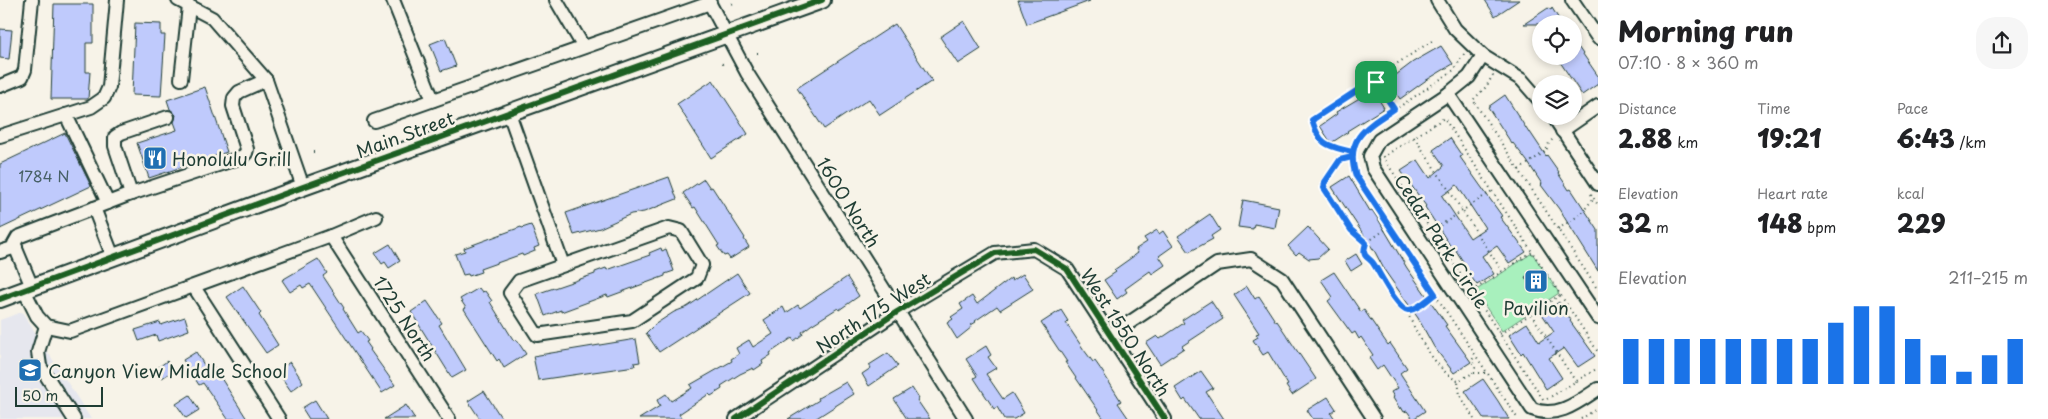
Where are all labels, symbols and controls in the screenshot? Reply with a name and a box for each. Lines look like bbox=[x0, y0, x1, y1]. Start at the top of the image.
text: Morning run bbox=[1618, 9, 1794, 52]
map controls bbox=[1532, 15, 1582, 125]
button: locate bbox=[1532, 15, 1582, 65]
button: share bbox=[1976, 17, 2028, 69]
text: 07:10 · 8 × 360 m bbox=[1618, 50, 1759, 74]
pin bbox=[1355, 61, 1397, 103]
icon: arrive bbox=[1362, 68, 1390, 96]
button: layers bbox=[1532, 75, 1582, 125]
text: Distance bbox=[1618, 98, 1677, 119]
text: Time bbox=[1757, 98, 1790, 119]
text: Pace bbox=[1897, 98, 1928, 119]
street label: Main Street bbox=[352, 104, 458, 164]
text: 2.88 bbox=[1618, 119, 1673, 157]
text: 19:21 bbox=[1757, 119, 1822, 157]
text: 6:43 bbox=[1897, 119, 1955, 157]
text: km bbox=[1673, 132, 1698, 153]
text: /km bbox=[1955, 132, 1986, 153]
restaurant icon: Honolulu Grill bbox=[142, 145, 168, 171]
place label: Honolulu Grill bbox=[172, 145, 291, 172]
street label: 1600 North bbox=[811, 152, 887, 252]
house number: 1784 N bbox=[18, 164, 70, 187]
street label: Cedar Park Circle bbox=[1388, 168, 1496, 314]
text: Elevation bbox=[1618, 183, 1678, 204]
text: Heart rate bbox=[1757, 183, 1828, 204]
text: kcal bbox=[1897, 183, 1925, 204]
text: 32 bbox=[1618, 204, 1651, 242]
text: 148 bbox=[1757, 204, 1803, 242]
text: 229 bbox=[1897, 204, 1946, 242]
text: m bbox=[1651, 217, 1669, 238]
text: bpm bbox=[1803, 217, 1836, 238]
street label: West 1550 North bbox=[1074, 263, 1178, 401]
street label: North 175 West bbox=[810, 265, 936, 359]
text: Elevation bbox=[1618, 265, 1687, 289]
text: 211–215 m bbox=[1948, 265, 2028, 289]
building icon: Pavilion bbox=[1523, 268, 1549, 294]
street label: 1725 North bbox=[367, 270, 443, 366]
place label: Pavilion bbox=[1503, 294, 1569, 321]
school or university icon: Canyon View Middle School bbox=[17, 357, 43, 383]
place label: Canyon View Middle School bbox=[48, 357, 288, 384]
scale bar bbox=[15, 384, 102, 407]
text: 50 m bbox=[22, 385, 58, 406]

